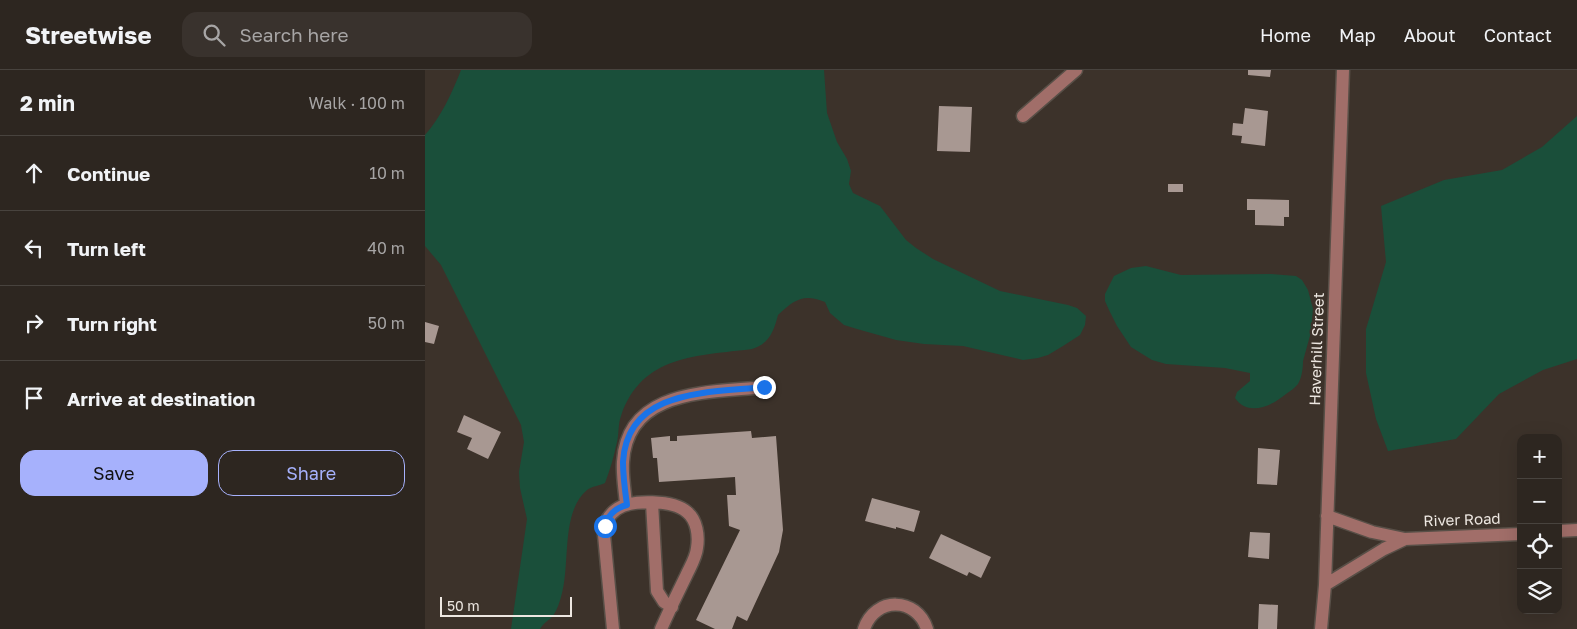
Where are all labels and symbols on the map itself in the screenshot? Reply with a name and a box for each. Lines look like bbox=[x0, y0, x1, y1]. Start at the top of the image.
street label: Haverhill Street bbox=[1305, 292, 1327, 406]
route end bbox=[753, 376, 776, 399]
street label: River Road bbox=[1423, 509, 1501, 529]
route start bbox=[594, 515, 617, 538]
scale bar bbox=[440, 594, 573, 617]

